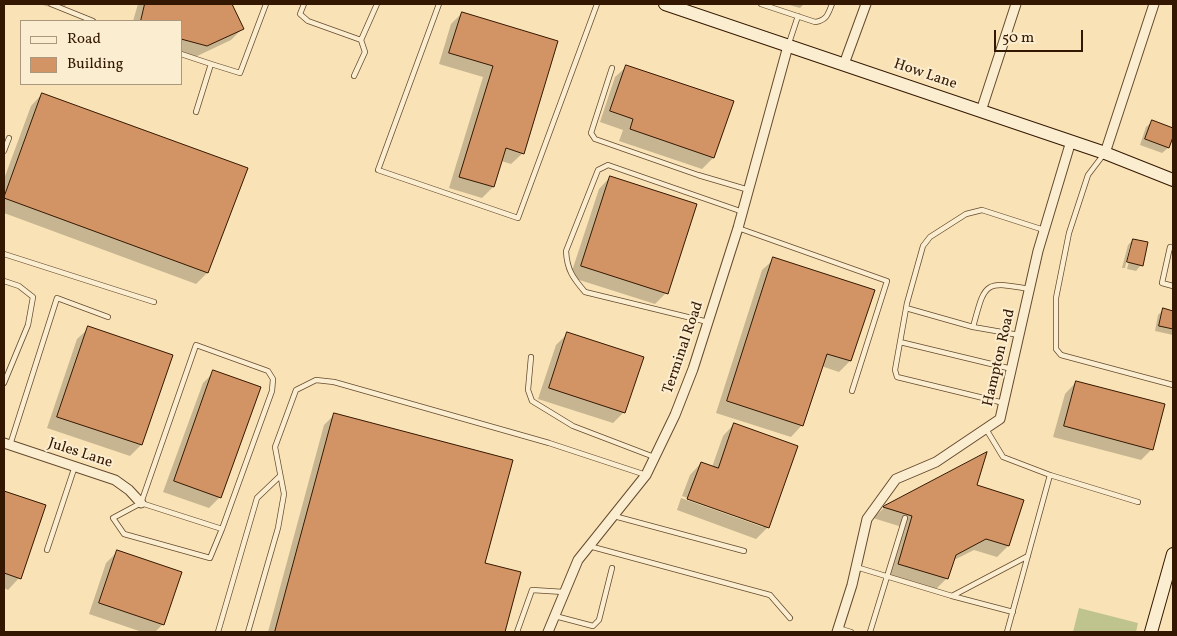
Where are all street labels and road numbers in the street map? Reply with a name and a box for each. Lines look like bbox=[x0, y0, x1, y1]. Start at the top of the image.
street label: How Lane bbox=[891, 56, 959, 94]
street label: Terminal Road bbox=[660, 299, 708, 397]
street label: Hampton Road bbox=[980, 307, 1020, 409]
street label: Jules Lane bbox=[46, 435, 114, 473]

